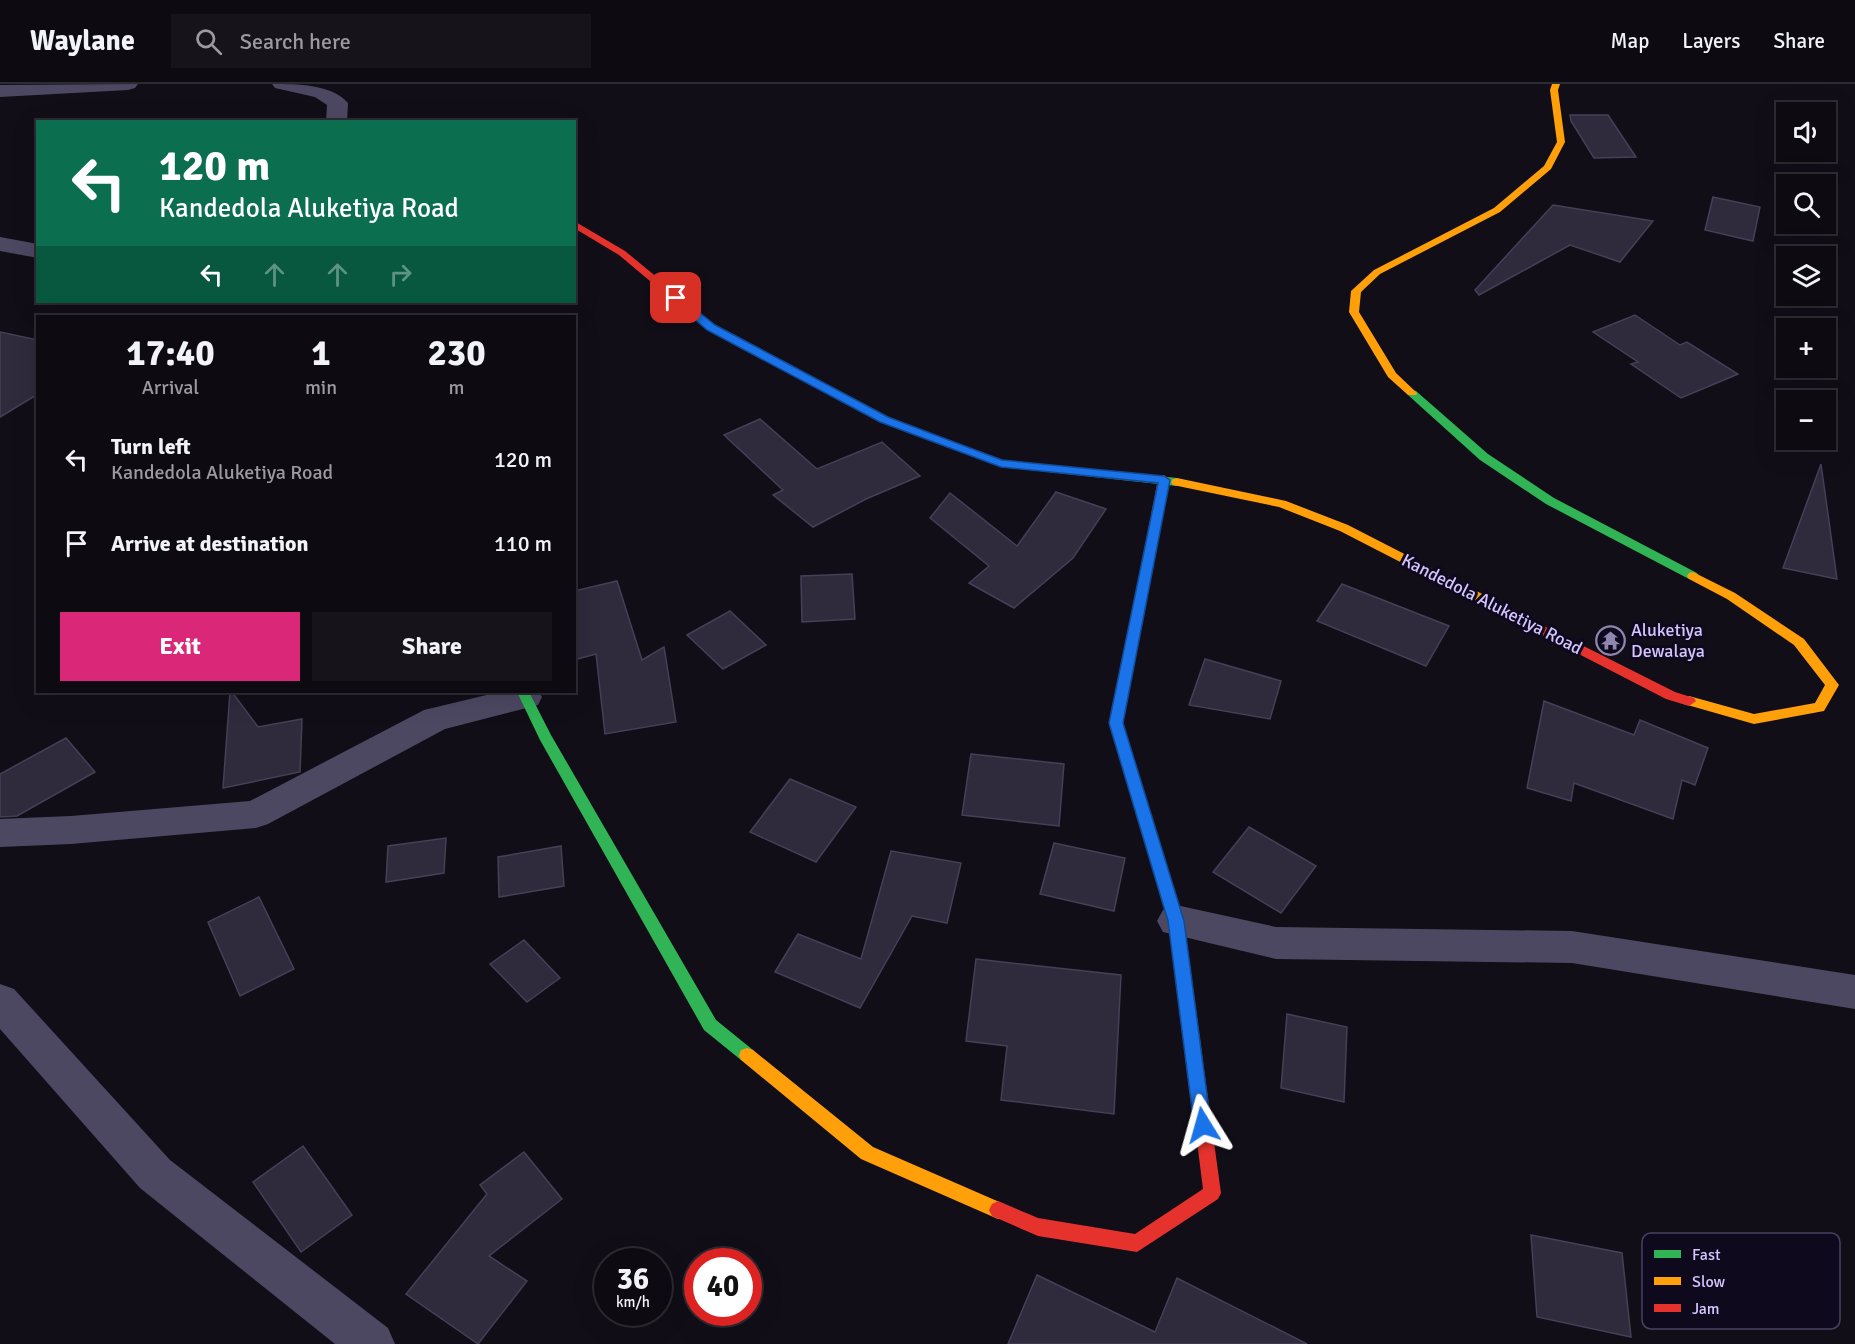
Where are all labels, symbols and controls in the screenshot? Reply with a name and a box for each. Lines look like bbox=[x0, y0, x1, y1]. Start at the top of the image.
search box bbox=[171, 14, 591, 68]
text: Waylane bbox=[30, 24, 135, 58]
icon: search bbox=[192, 25, 225, 58]
text: Search here bbox=[240, 28, 351, 55]
text: Map bbox=[1611, 28, 1649, 54]
text: Layers bbox=[1682, 28, 1740, 54]
text: Share bbox=[1773, 28, 1825, 54]
map controls bbox=[1776, 102, 1836, 450]
button: sound bbox=[1776, 102, 1836, 162]
text: 120 m bbox=[159, 141, 270, 192]
icon: left bbox=[60, 144, 138, 222]
button: search bbox=[1776, 174, 1836, 234]
text: Kandedola Aluketiya Road bbox=[159, 192, 459, 225]
button: layers bbox=[1776, 246, 1836, 306]
icon: left bbox=[195, 258, 228, 291]
icon: ahead bbox=[258, 258, 291, 291]
icon: ahead bbox=[321, 258, 354, 291]
icon: right bbox=[384, 258, 417, 291]
pin bbox=[650, 272, 701, 323]
icon: arrive bbox=[659, 281, 692, 314]
button: + bbox=[1776, 318, 1836, 378]
text: 17:40 bbox=[126, 331, 215, 376]
text: 1 bbox=[311, 331, 331, 376]
text: 230 bbox=[427, 331, 486, 376]
text: Arrival bbox=[142, 375, 199, 400]
text: min bbox=[305, 375, 337, 400]
text: m bbox=[449, 375, 465, 400]
button: − bbox=[1776, 390, 1836, 450]
text: Turn left bbox=[111, 433, 191, 460]
icon: left bbox=[60, 443, 93, 476]
text: 120 m bbox=[494, 446, 552, 473]
text: Kandedola Aluketiya Road bbox=[111, 460, 333, 485]
icon: arrive bbox=[60, 527, 93, 560]
text: Arrive at destination bbox=[111, 530, 308, 557]
text: 110 m bbox=[494, 530, 552, 557]
street label: Kandedola Aluketiya Road bbox=[1398, 549, 1586, 659]
button: Exit bbox=[60, 612, 300, 681]
button: Share bbox=[312, 612, 552, 681]
place label: Aluketiya Dewalaya bbox=[1631, 619, 1705, 662]
temple icon: Aluketiya Dewalaya bbox=[1594, 624, 1626, 656]
position arrow bbox=[1171, 1093, 1235, 1157]
legend bbox=[1642, 1233, 1840, 1329]
text: Fast bbox=[1692, 1245, 1721, 1265]
speed limit sign: 40 bbox=[684, 1248, 762, 1326]
text: 36 bbox=[617, 1261, 649, 1298]
text: Slow bbox=[1692, 1272, 1726, 1292]
text: km/h bbox=[616, 1293, 650, 1311]
text: Jam bbox=[1692, 1299, 1720, 1319]

